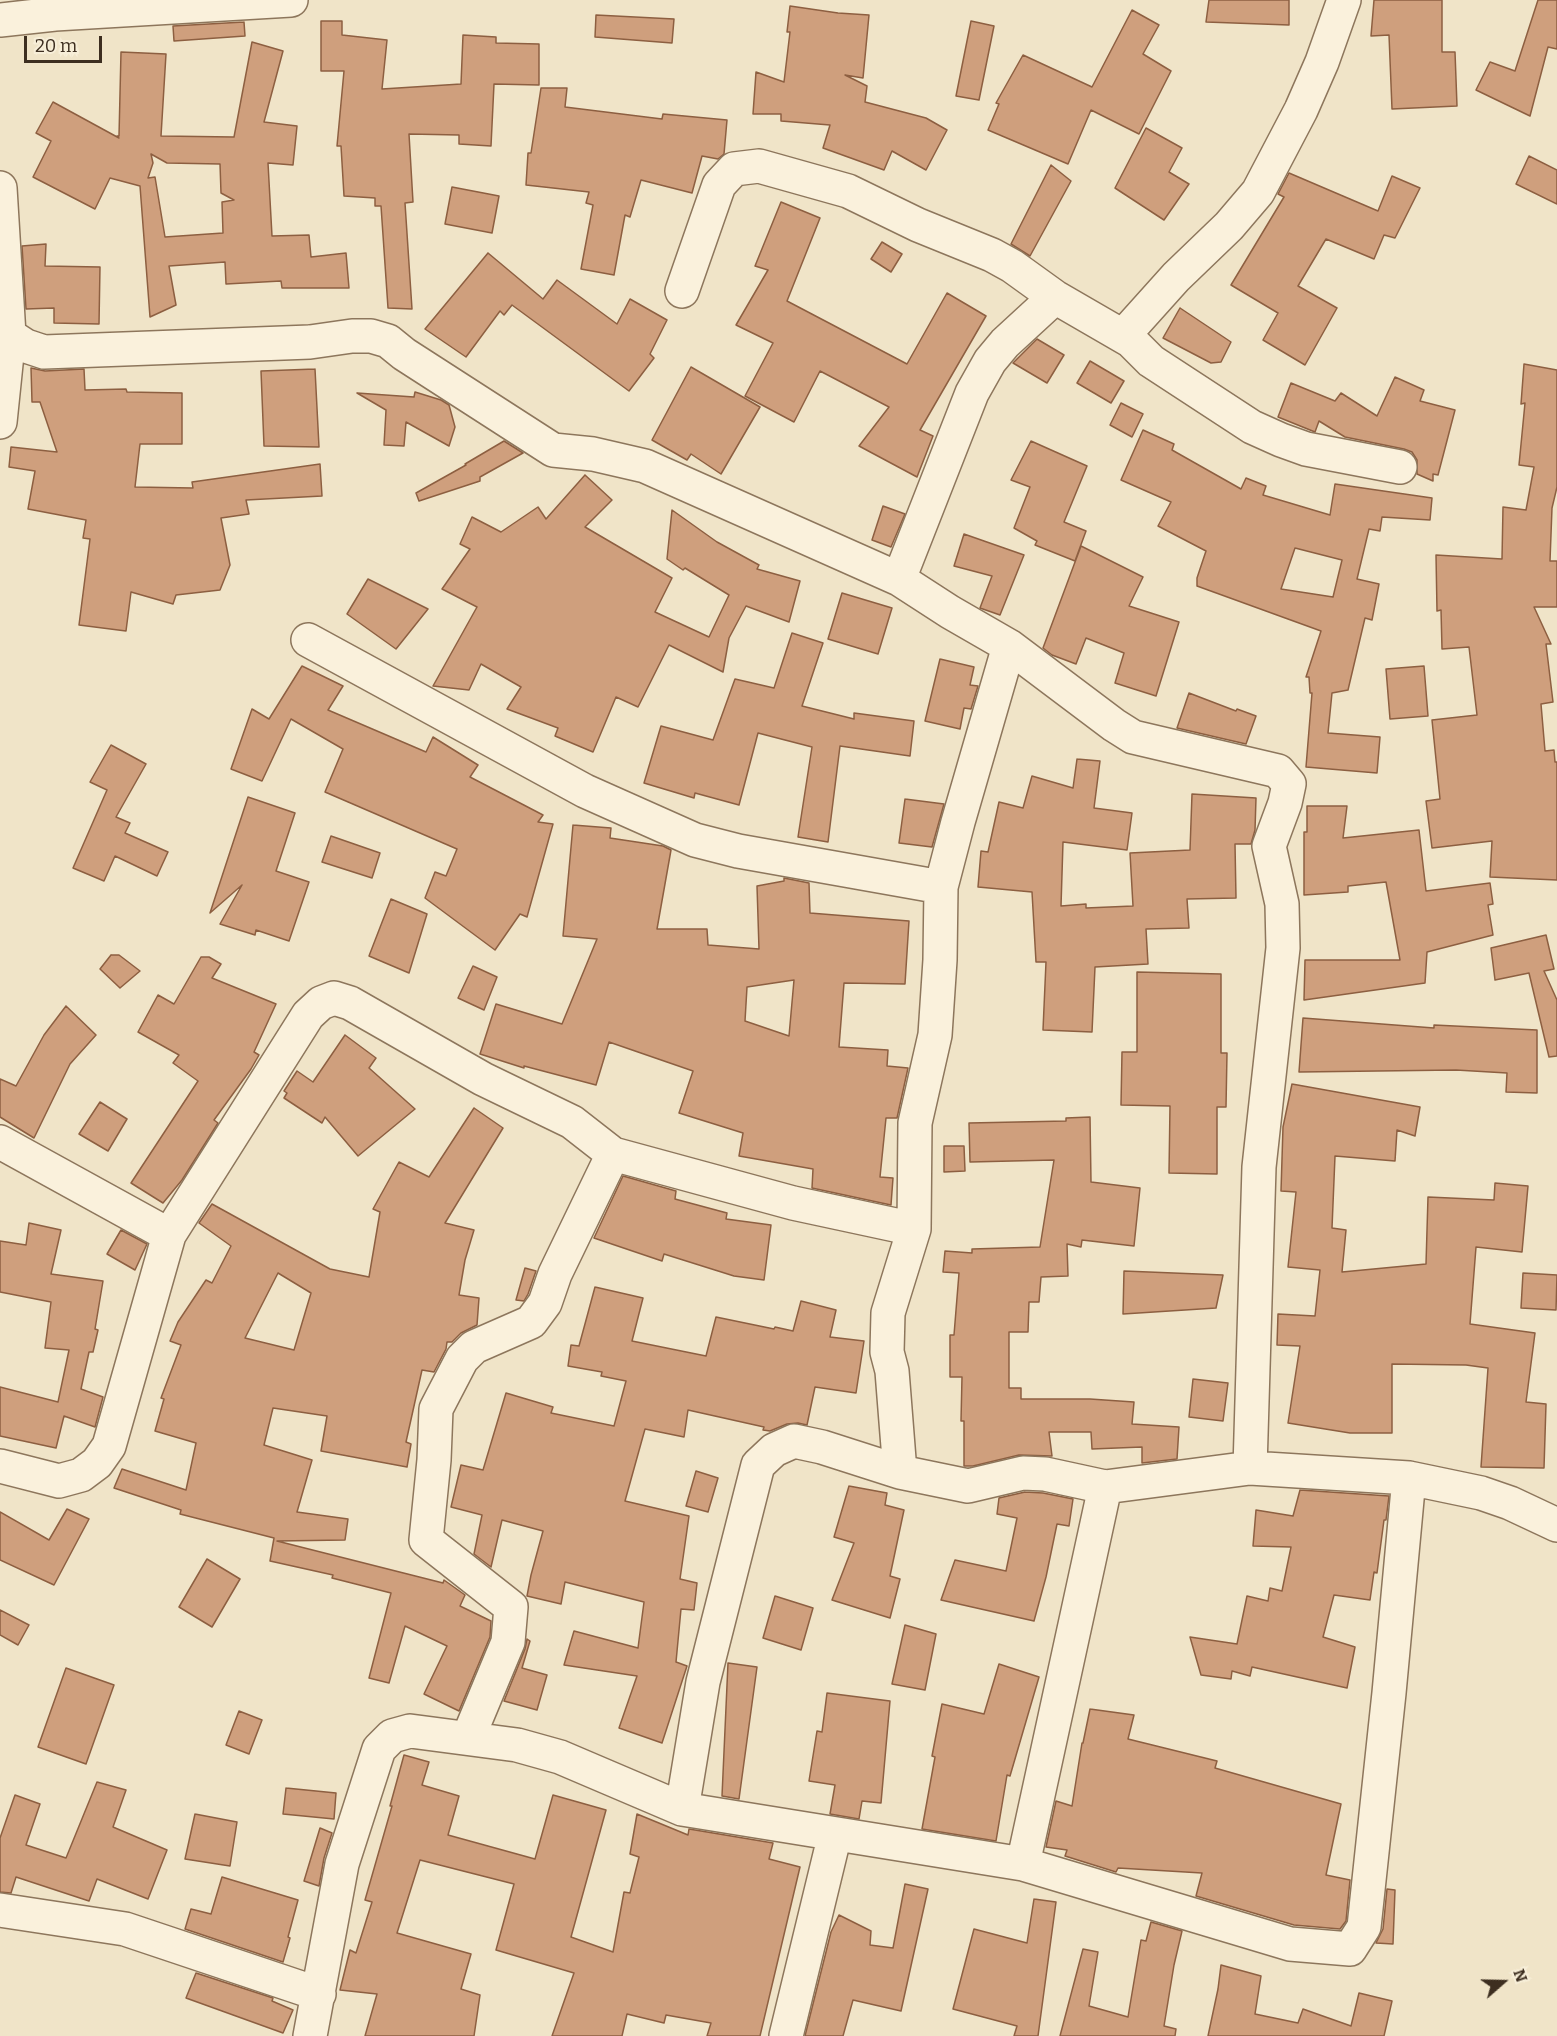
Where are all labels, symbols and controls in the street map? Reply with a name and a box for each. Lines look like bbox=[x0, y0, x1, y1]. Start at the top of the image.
scale bar bbox=[27, 24, 105, 62]
text: 20 m bbox=[35, 35, 77, 57]
north arrow bbox=[1473, 1952, 1533, 2012]
text: N bbox=[1509, 1967, 1531, 1985]

